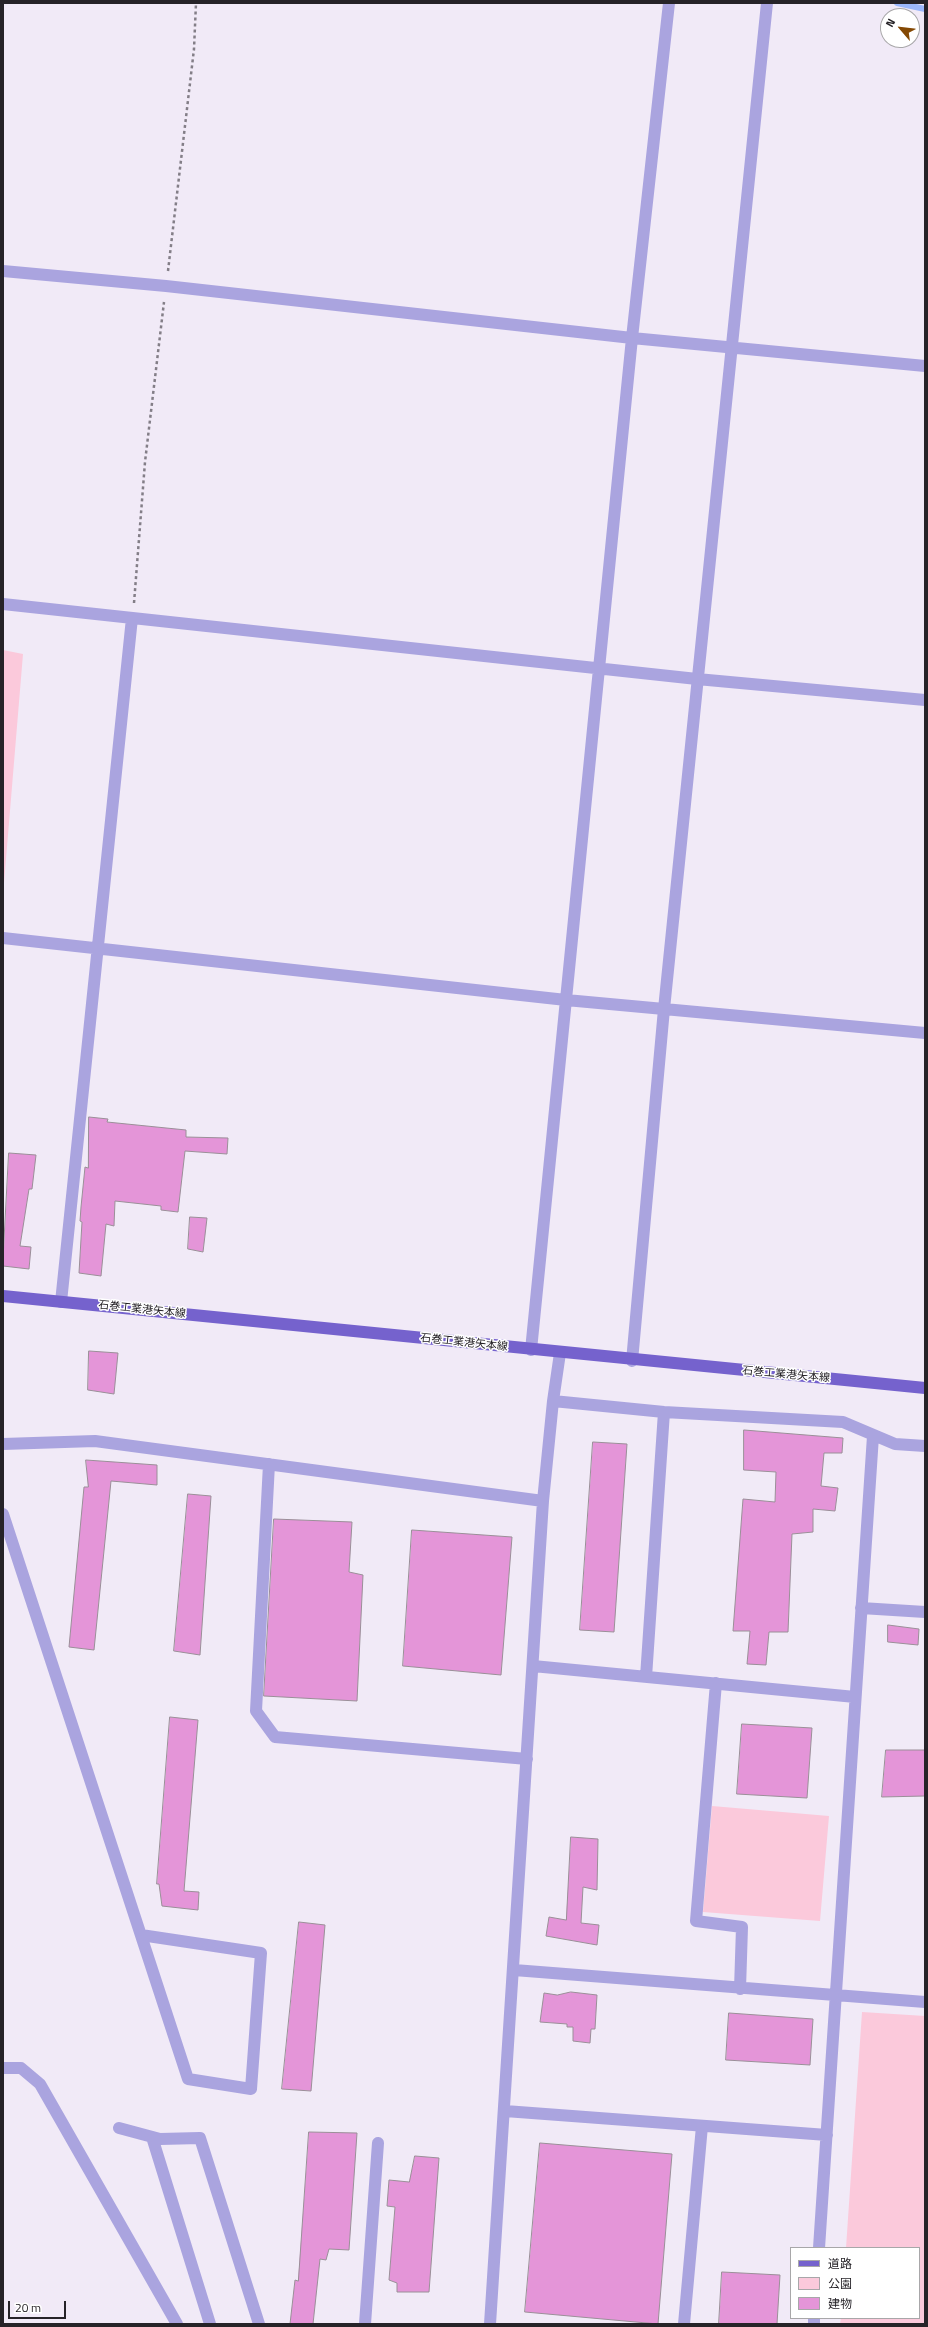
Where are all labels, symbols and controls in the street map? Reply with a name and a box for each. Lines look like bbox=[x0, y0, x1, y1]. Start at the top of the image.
north arrow bbox=[880, 8, 920, 48]
text: N bbox=[881, 16, 899, 30]
street label: 石巻工業港矢本線 bbox=[98, 1299, 186, 1321]
street label: 石巻工業港矢本線 bbox=[420, 1332, 508, 1354]
street label: 石巻工業港矢本線 bbox=[742, 1365, 830, 1385]
legend bbox=[790, 2247, 920, 2319]
text: 道路 bbox=[828, 2254, 852, 2273]
text: 公園 bbox=[828, 2274, 852, 2293]
scale bar bbox=[10, 2293, 68, 2319]
text: 建物 bbox=[828, 2294, 852, 2313]
text: 20 m bbox=[15, 2298, 41, 2317]

